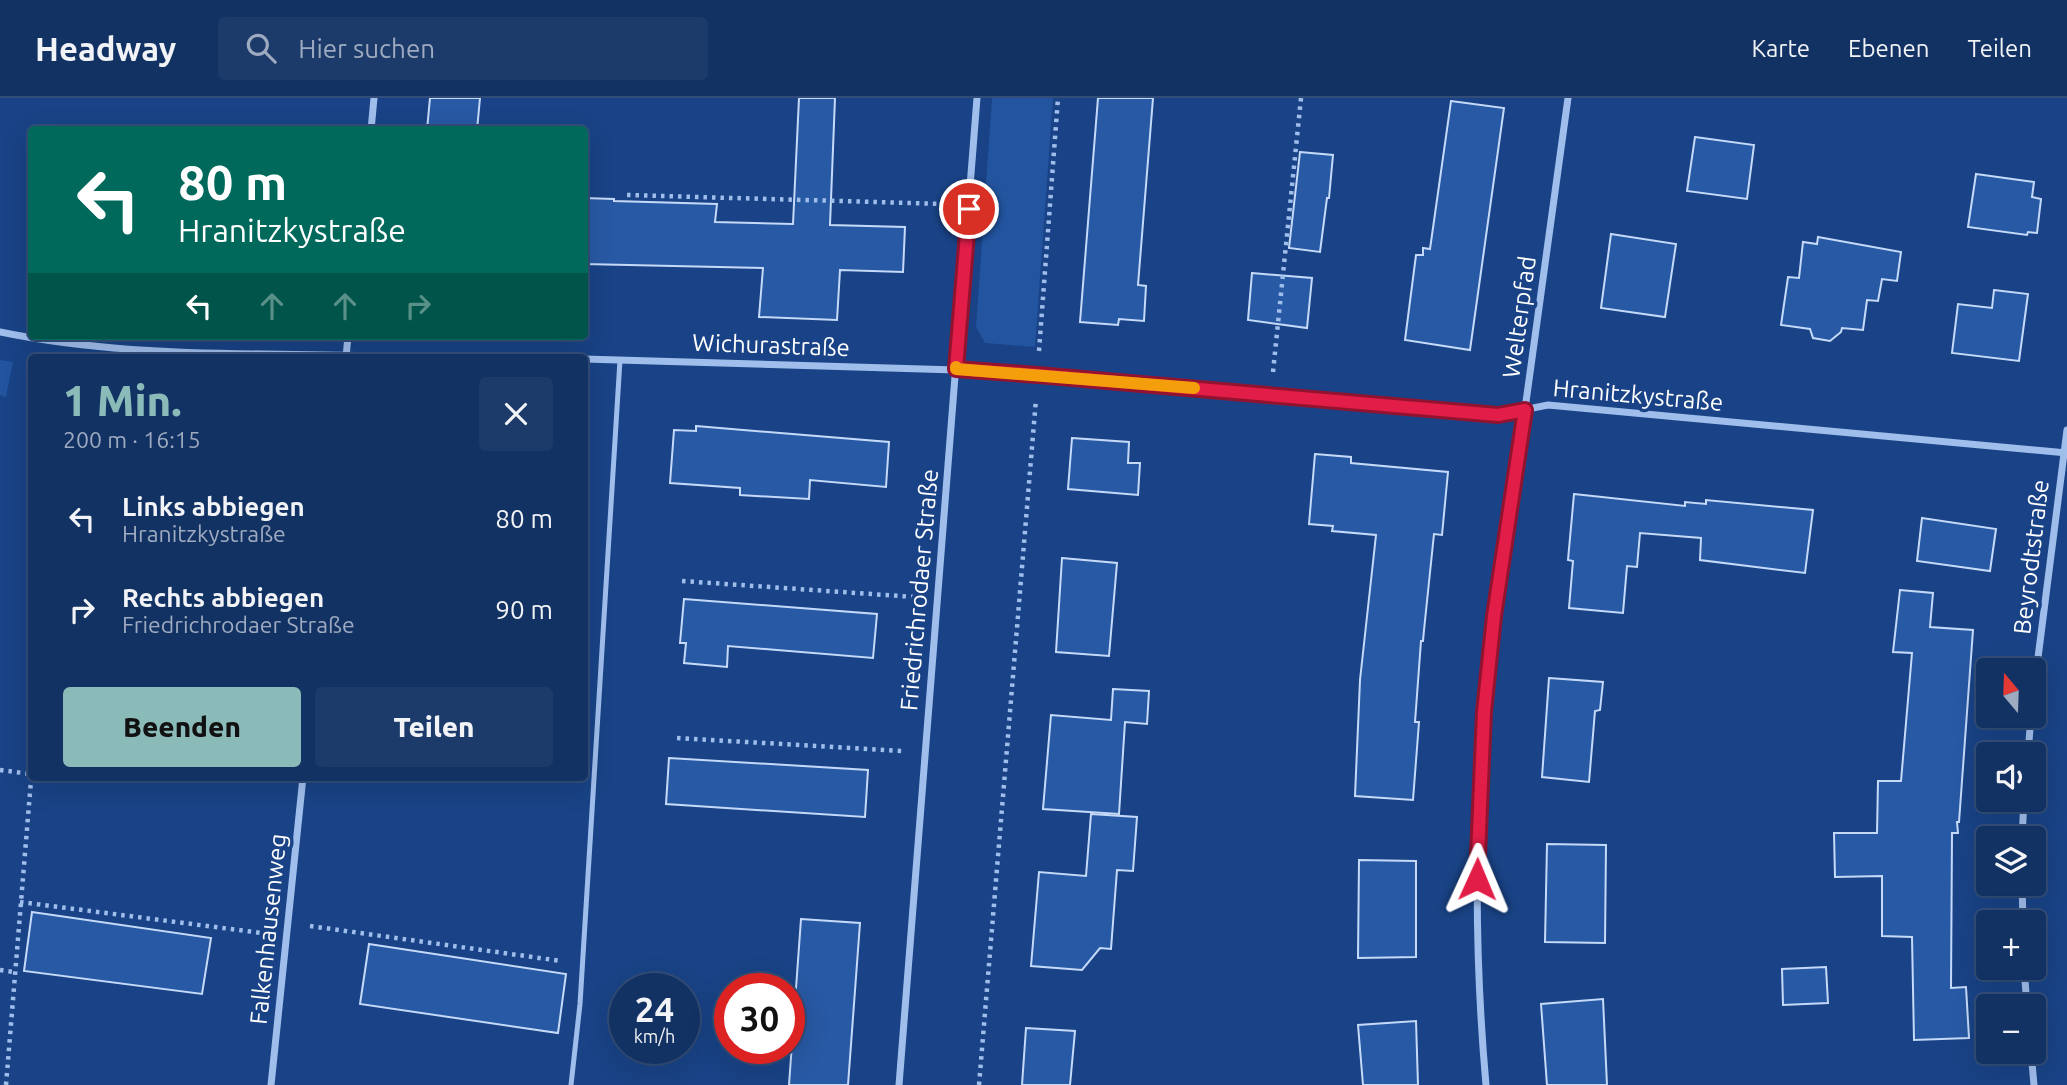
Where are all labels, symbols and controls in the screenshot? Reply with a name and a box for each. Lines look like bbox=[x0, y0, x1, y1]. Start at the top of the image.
search box bbox=[218, 17, 708, 80]
icon: search bbox=[242, 29, 280, 67]
text: Headway bbox=[35, 30, 176, 67]
text: Hier suchen bbox=[298, 34, 435, 63]
text: Karte bbox=[1751, 35, 1810, 62]
text: Ebenen bbox=[1848, 35, 1929, 62]
text: Teilen bbox=[1967, 35, 2032, 62]
icon: left bbox=[63, 154, 154, 245]
text: 80 m bbox=[178, 154, 287, 209]
pin bbox=[939, 179, 999, 239]
icon: arrive bbox=[950, 190, 988, 228]
text: Hranitzkystraße bbox=[178, 212, 406, 248]
street label: Welterpfad bbox=[1497, 254, 1541, 380]
icon: left bbox=[180, 287, 218, 325]
icon: ahead bbox=[253, 287, 291, 325]
icon: ahead bbox=[326, 287, 364, 325]
icon: right bbox=[399, 287, 437, 325]
street label: Wichurastraße bbox=[692, 329, 850, 361]
street label: Hranitzkystraße bbox=[1552, 374, 1724, 416]
text: 1 Min. bbox=[63, 377, 182, 424]
button: close bbox=[479, 377, 553, 451]
text: 200 m · 16:15 bbox=[63, 427, 201, 452]
street label: Friedrichrodaer Straße bbox=[895, 468, 943, 712]
street label: Beyrodtstraße bbox=[2008, 478, 2054, 636]
text: Links abbiegen bbox=[122, 492, 305, 521]
icon: left bbox=[63, 500, 101, 538]
text: 80 m bbox=[495, 504, 553, 533]
text: Hranitzkystraße bbox=[122, 521, 286, 546]
text: Rechts abbiegen bbox=[122, 583, 324, 612]
icon: right bbox=[63, 591, 101, 629]
text: 90 m bbox=[495, 595, 553, 624]
text: Friedrichrodaer Straße bbox=[122, 612, 355, 637]
north arrow bbox=[1976, 658, 2046, 728]
map controls bbox=[1976, 658, 2046, 1064]
button: Beenden bbox=[63, 687, 301, 767]
button: Teilen bbox=[315, 687, 553, 767]
button: sound bbox=[1976, 742, 2046, 812]
button: layers bbox=[1976, 826, 2046, 896]
street label: Falkenhausenweg bbox=[245, 832, 291, 1026]
position arrow bbox=[1440, 842, 1514, 916]
button: + bbox=[1976, 910, 2046, 980]
speed limit sign: 30 bbox=[714, 973, 805, 1064]
text: 24 bbox=[635, 989, 674, 1029]
button: − bbox=[1976, 994, 2046, 1064]
text: km/h bbox=[634, 1026, 675, 1046]

